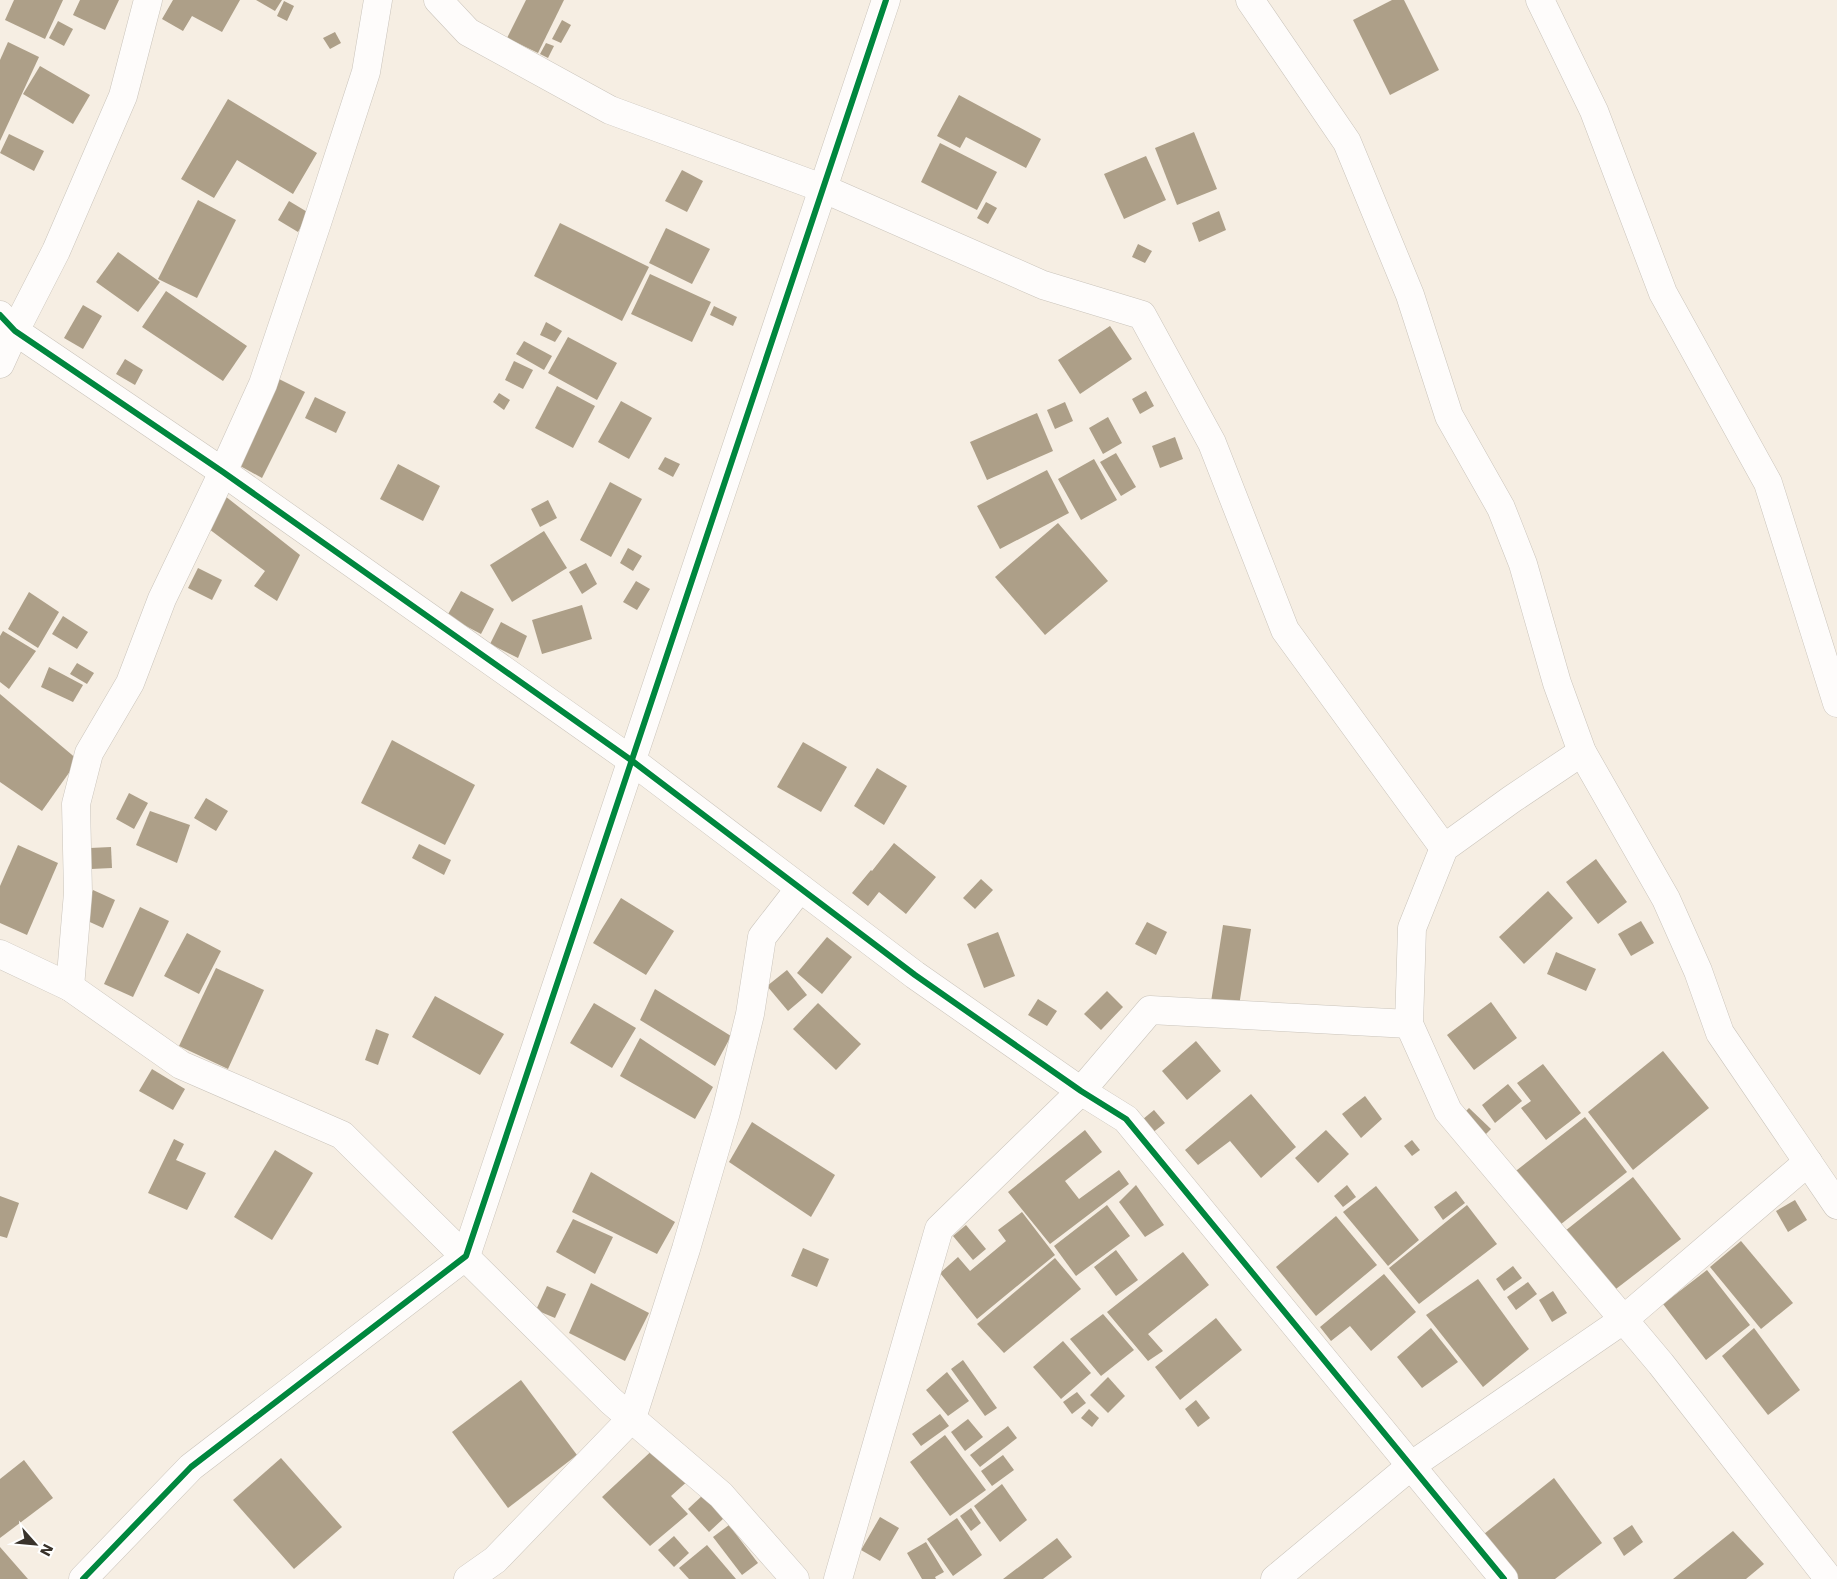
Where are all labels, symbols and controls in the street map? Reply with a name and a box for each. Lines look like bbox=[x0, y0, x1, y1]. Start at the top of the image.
north arrow bbox=[10, 1519, 60, 1569]
text: N bbox=[37, 1541, 56, 1559]

